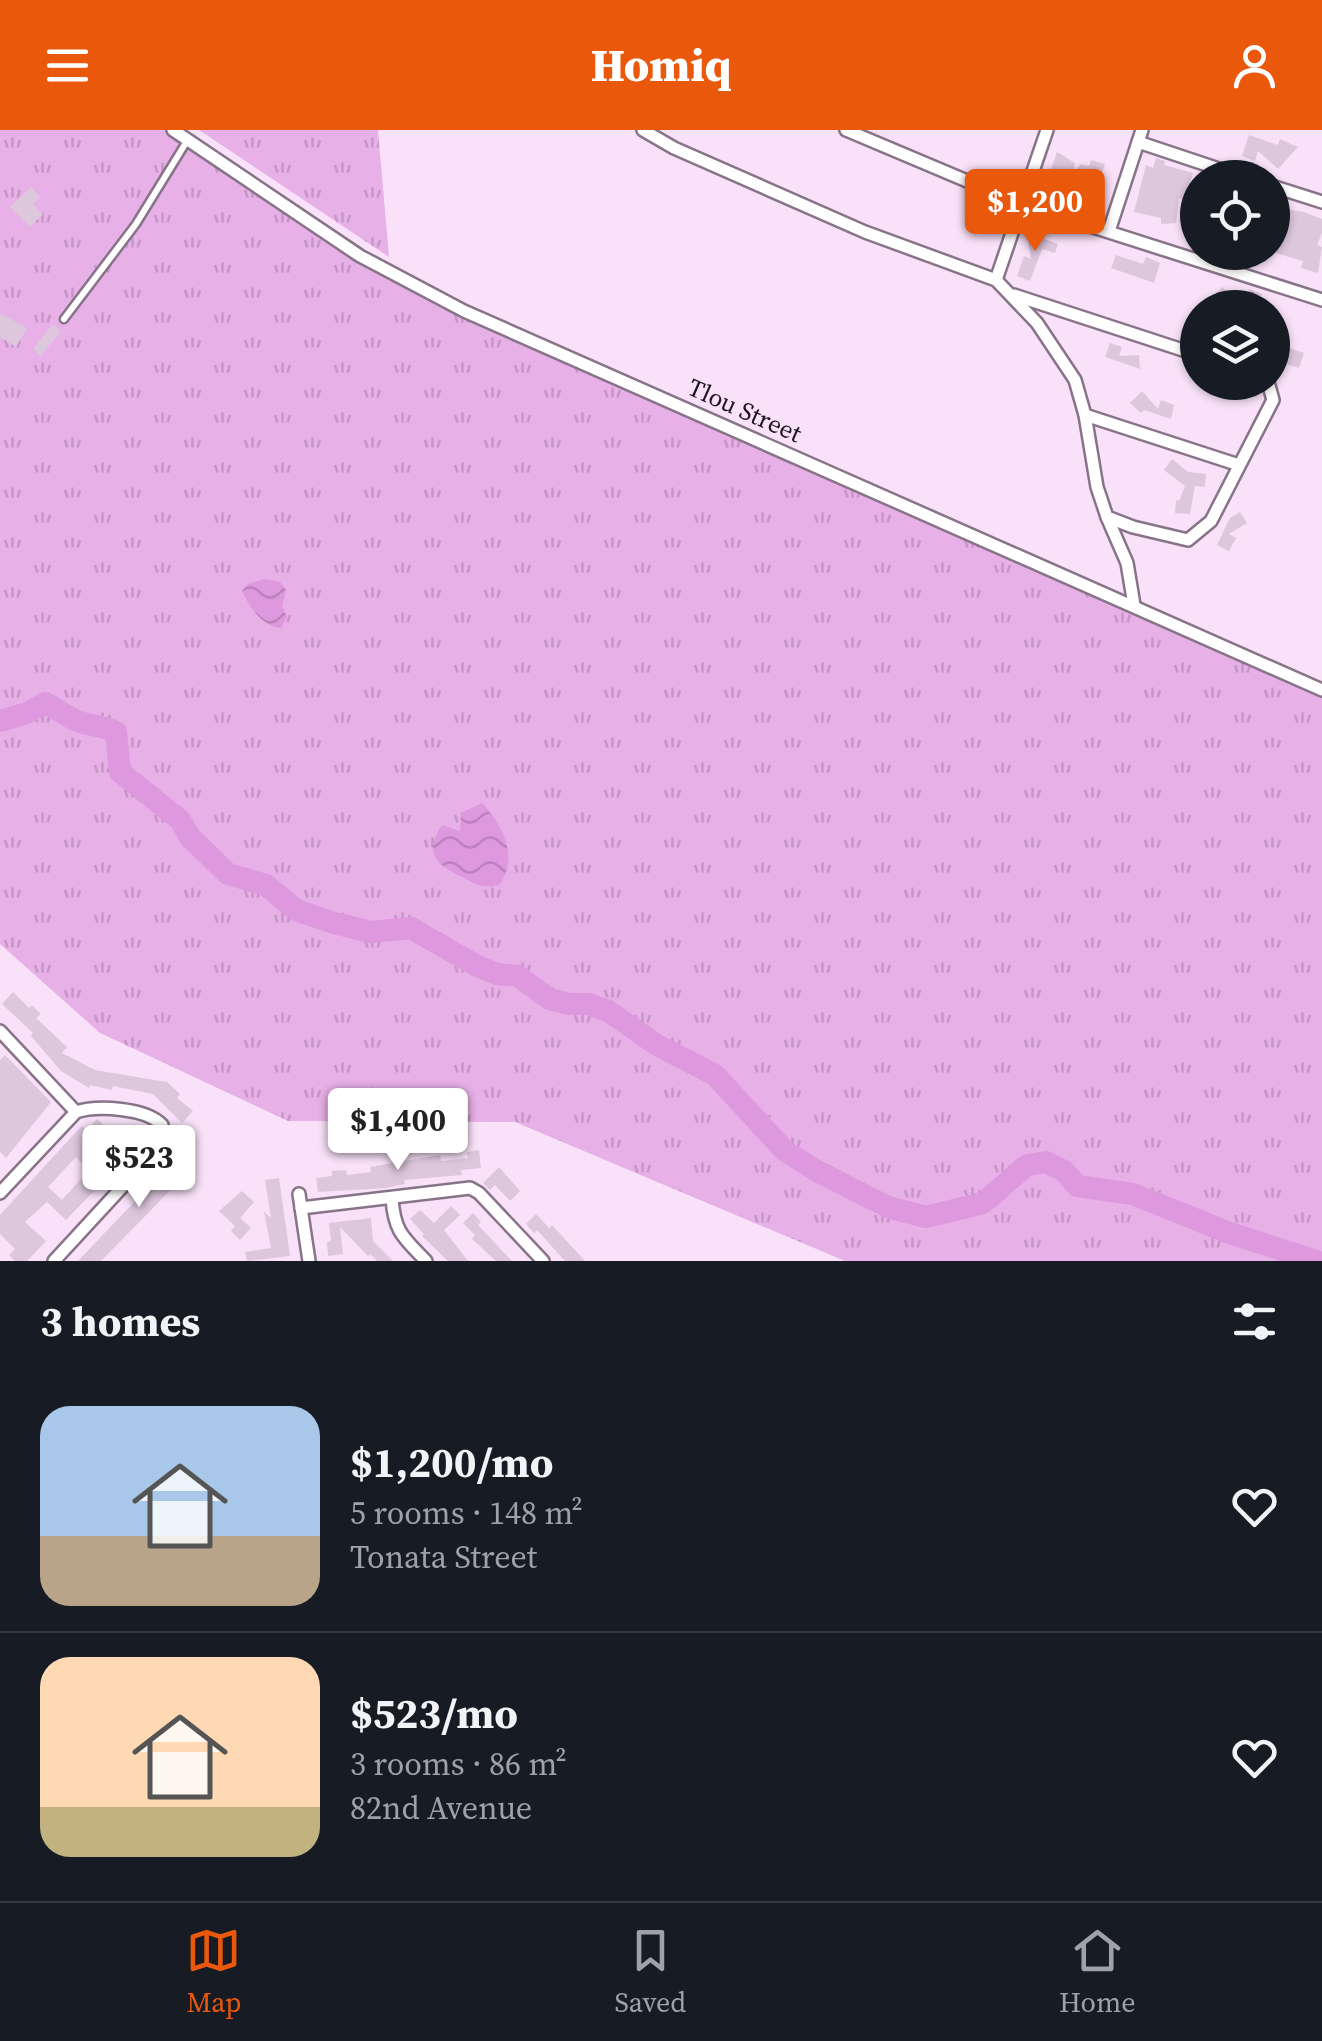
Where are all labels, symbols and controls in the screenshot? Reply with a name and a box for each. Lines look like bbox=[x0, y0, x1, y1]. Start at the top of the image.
text: Homiq bbox=[591, 34, 731, 96]
icon: menu bbox=[40, 38, 95, 93]
icon: person bbox=[1227, 38, 1282, 93]
map controls bbox=[1180, 160, 1290, 400]
button: locate bbox=[1180, 160, 1290, 270]
pin: $1,200 bbox=[954, 169, 1116, 254]
text: $1,200 bbox=[987, 179, 1083, 223]
button: layers bbox=[1180, 290, 1290, 400]
street label: Tlou Street bbox=[683, 370, 808, 451]
pin: $1,400 bbox=[317, 1088, 479, 1173]
text: $1,400 bbox=[350, 1098, 446, 1142]
pin: $523 bbox=[80, 1125, 198, 1210]
text: $523 bbox=[104, 1135, 174, 1179]
text: 3 homes bbox=[40, 1292, 200, 1350]
icon: filters bbox=[1227, 1294, 1282, 1349]
text: $1,200/mo bbox=[350, 1433, 553, 1491]
icon: home bbox=[120, 1446, 240, 1566]
icon: heart bbox=[1227, 1479, 1282, 1534]
text: 5 rooms · 148 m² bbox=[350, 1491, 583, 1535]
text: Tonata Street bbox=[350, 1535, 537, 1579]
text: $523/mo bbox=[350, 1684, 518, 1742]
icon: home bbox=[120, 1697, 240, 1817]
icon: heart bbox=[1227, 1730, 1282, 1785]
text: 3 rooms · 86 m² bbox=[350, 1742, 567, 1786]
text: 82nd Avenue bbox=[350, 1786, 532, 1830]
tab: Map bbox=[186, 1923, 241, 2021]
tab: Saved bbox=[614, 1923, 686, 2021]
tab: Home bbox=[1059, 1923, 1136, 2021]

